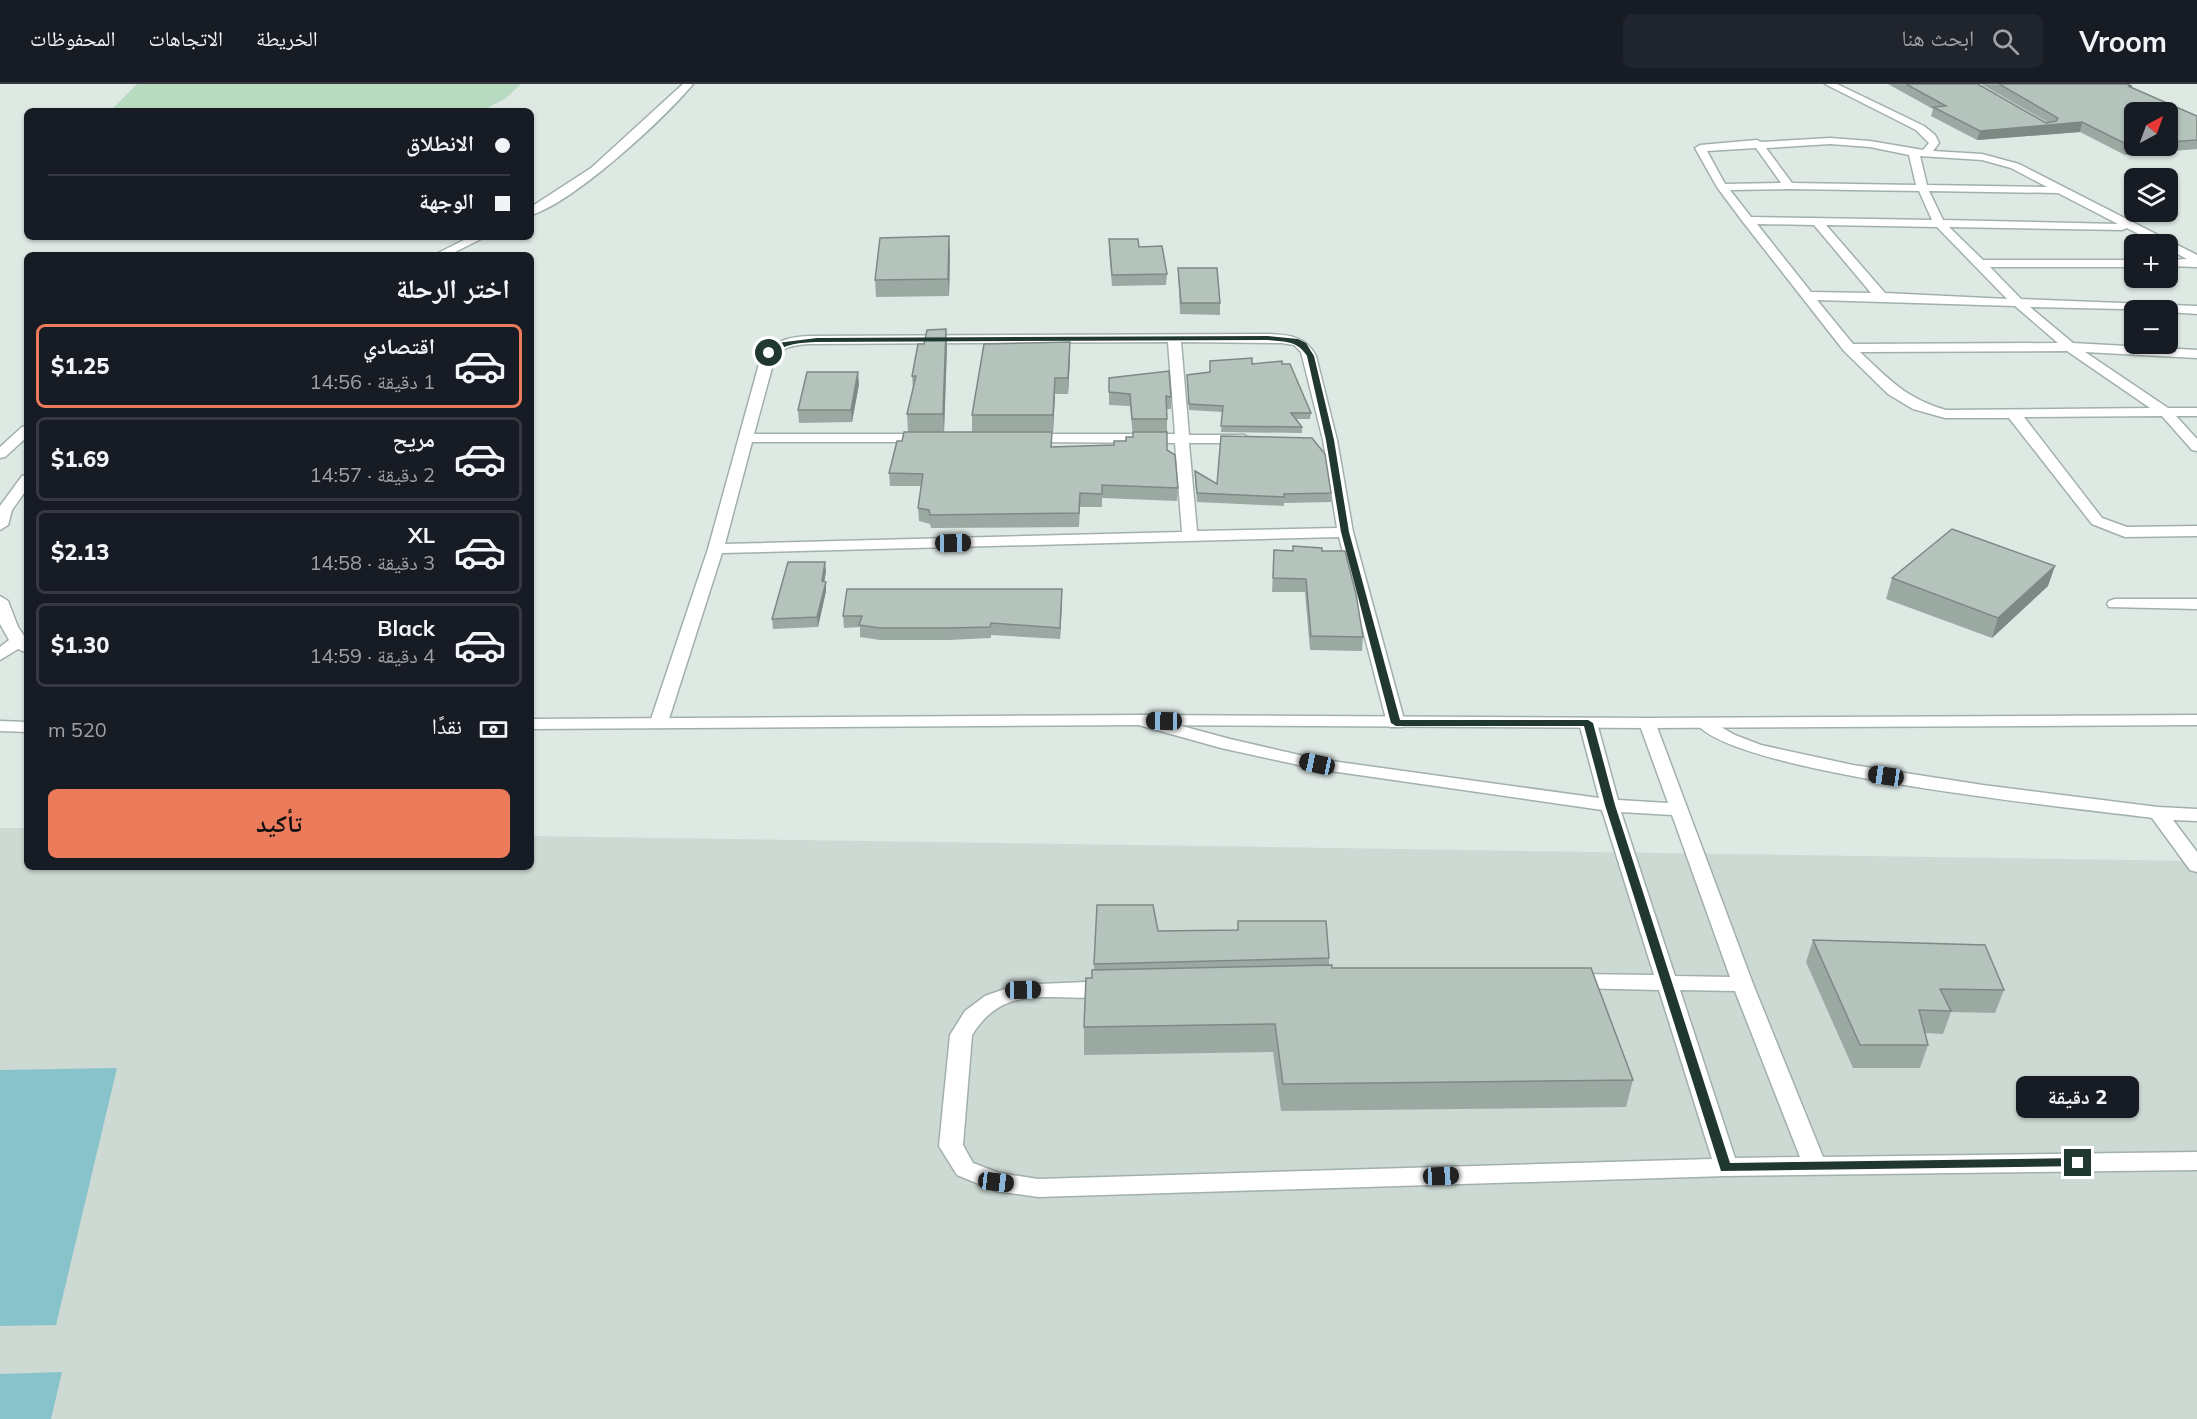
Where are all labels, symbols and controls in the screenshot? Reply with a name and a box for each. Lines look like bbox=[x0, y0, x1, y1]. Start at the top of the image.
search box bbox=[1623, 14, 2043, 68]
text: ابحث هنا bbox=[1902, 24, 1974, 52]
text: Vroom bbox=[2079, 24, 2167, 59]
text: المحفوظات bbox=[30, 25, 115, 51]
text: الاتجاهات bbox=[148, 25, 223, 51]
text: الخريطة bbox=[256, 25, 318, 51]
icon: search bbox=[1989, 25, 2022, 58]
north arrow bbox=[2124, 102, 2178, 156]
map controls bbox=[2124, 102, 2178, 354]
text: الانطلاق bbox=[406, 129, 474, 157]
button: layers bbox=[2124, 168, 2178, 222]
text: الوجهة bbox=[419, 187, 474, 215]
button: + bbox=[2124, 234, 2178, 288]
text: اختر الرحلة bbox=[396, 271, 510, 305]
button: − bbox=[2124, 300, 2178, 354]
text: اقتصادي bbox=[363, 332, 435, 360]
icon: car bbox=[453, 339, 507, 393]
route start bbox=[755, 339, 782, 366]
text: $1.25 bbox=[51, 352, 110, 380]
text: 1 دقيقة · 14:56 bbox=[309, 369, 435, 394]
text: مريح bbox=[392, 425, 435, 453]
icon: car bbox=[453, 432, 507, 486]
text: $1.69 bbox=[51, 445, 110, 473]
text: 2 دقيقة · 14:57 bbox=[309, 462, 435, 487]
text: XL bbox=[408, 521, 435, 549]
icon: car bbox=[453, 525, 507, 579]
car bbox=[935, 534, 971, 552]
text: $2.13 bbox=[51, 538, 110, 566]
text: 3 دقيقة · 14:58 bbox=[309, 550, 435, 575]
text: Black bbox=[377, 614, 435, 642]
icon: car bbox=[453, 618, 507, 672]
text: $1.30 bbox=[51, 631, 110, 659]
text: 4 دقيقة · 14:59 bbox=[309, 643, 435, 668]
text: نقدًا bbox=[432, 712, 462, 740]
car bbox=[1146, 712, 1182, 730]
icon: cash bbox=[477, 713, 510, 746]
text: 520 m bbox=[48, 717, 107, 742]
car bbox=[1298, 751, 1336, 777]
car bbox=[1867, 765, 1905, 787]
button: تأكيد bbox=[48, 789, 510, 858]
car bbox=[1005, 981, 1041, 999]
callout: 2 دقيقة bbox=[2016, 1076, 2140, 1118]
text: 2 دقيقة bbox=[2048, 1084, 2107, 1109]
route end bbox=[2064, 1149, 2091, 1176]
car bbox=[1423, 1166, 1459, 1186]
car bbox=[977, 1171, 1015, 1193]

